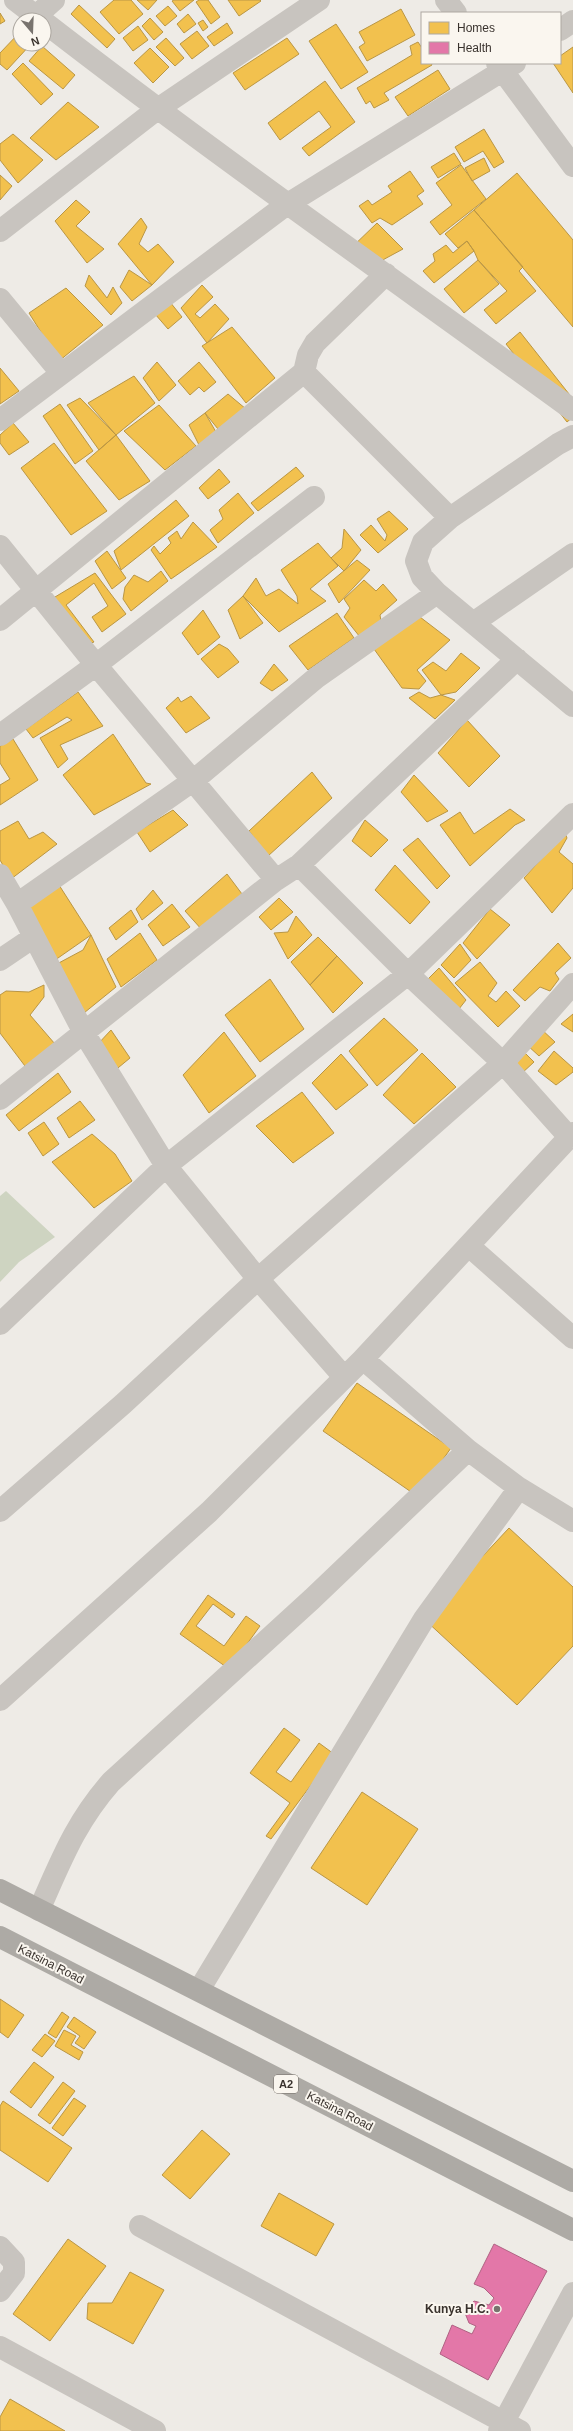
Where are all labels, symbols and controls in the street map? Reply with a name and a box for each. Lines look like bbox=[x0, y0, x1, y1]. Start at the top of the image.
north arrow bbox=[12, 12, 52, 52]
legend bbox=[421, 12, 561, 64]
text: Homes bbox=[457, 21, 495, 35]
text: N bbox=[29, 34, 41, 48]
text: Health bbox=[457, 41, 492, 55]
street label: Katsina Road bbox=[16, 1941, 86, 1987]
road number: A2 bbox=[274, 2075, 298, 2093]
street label: Katsina Road bbox=[305, 2088, 375, 2134]
place label: Kunya H.C. bbox=[425, 2302, 489, 2316]
marker: Kunya H.C. bbox=[492, 2304, 502, 2314]

